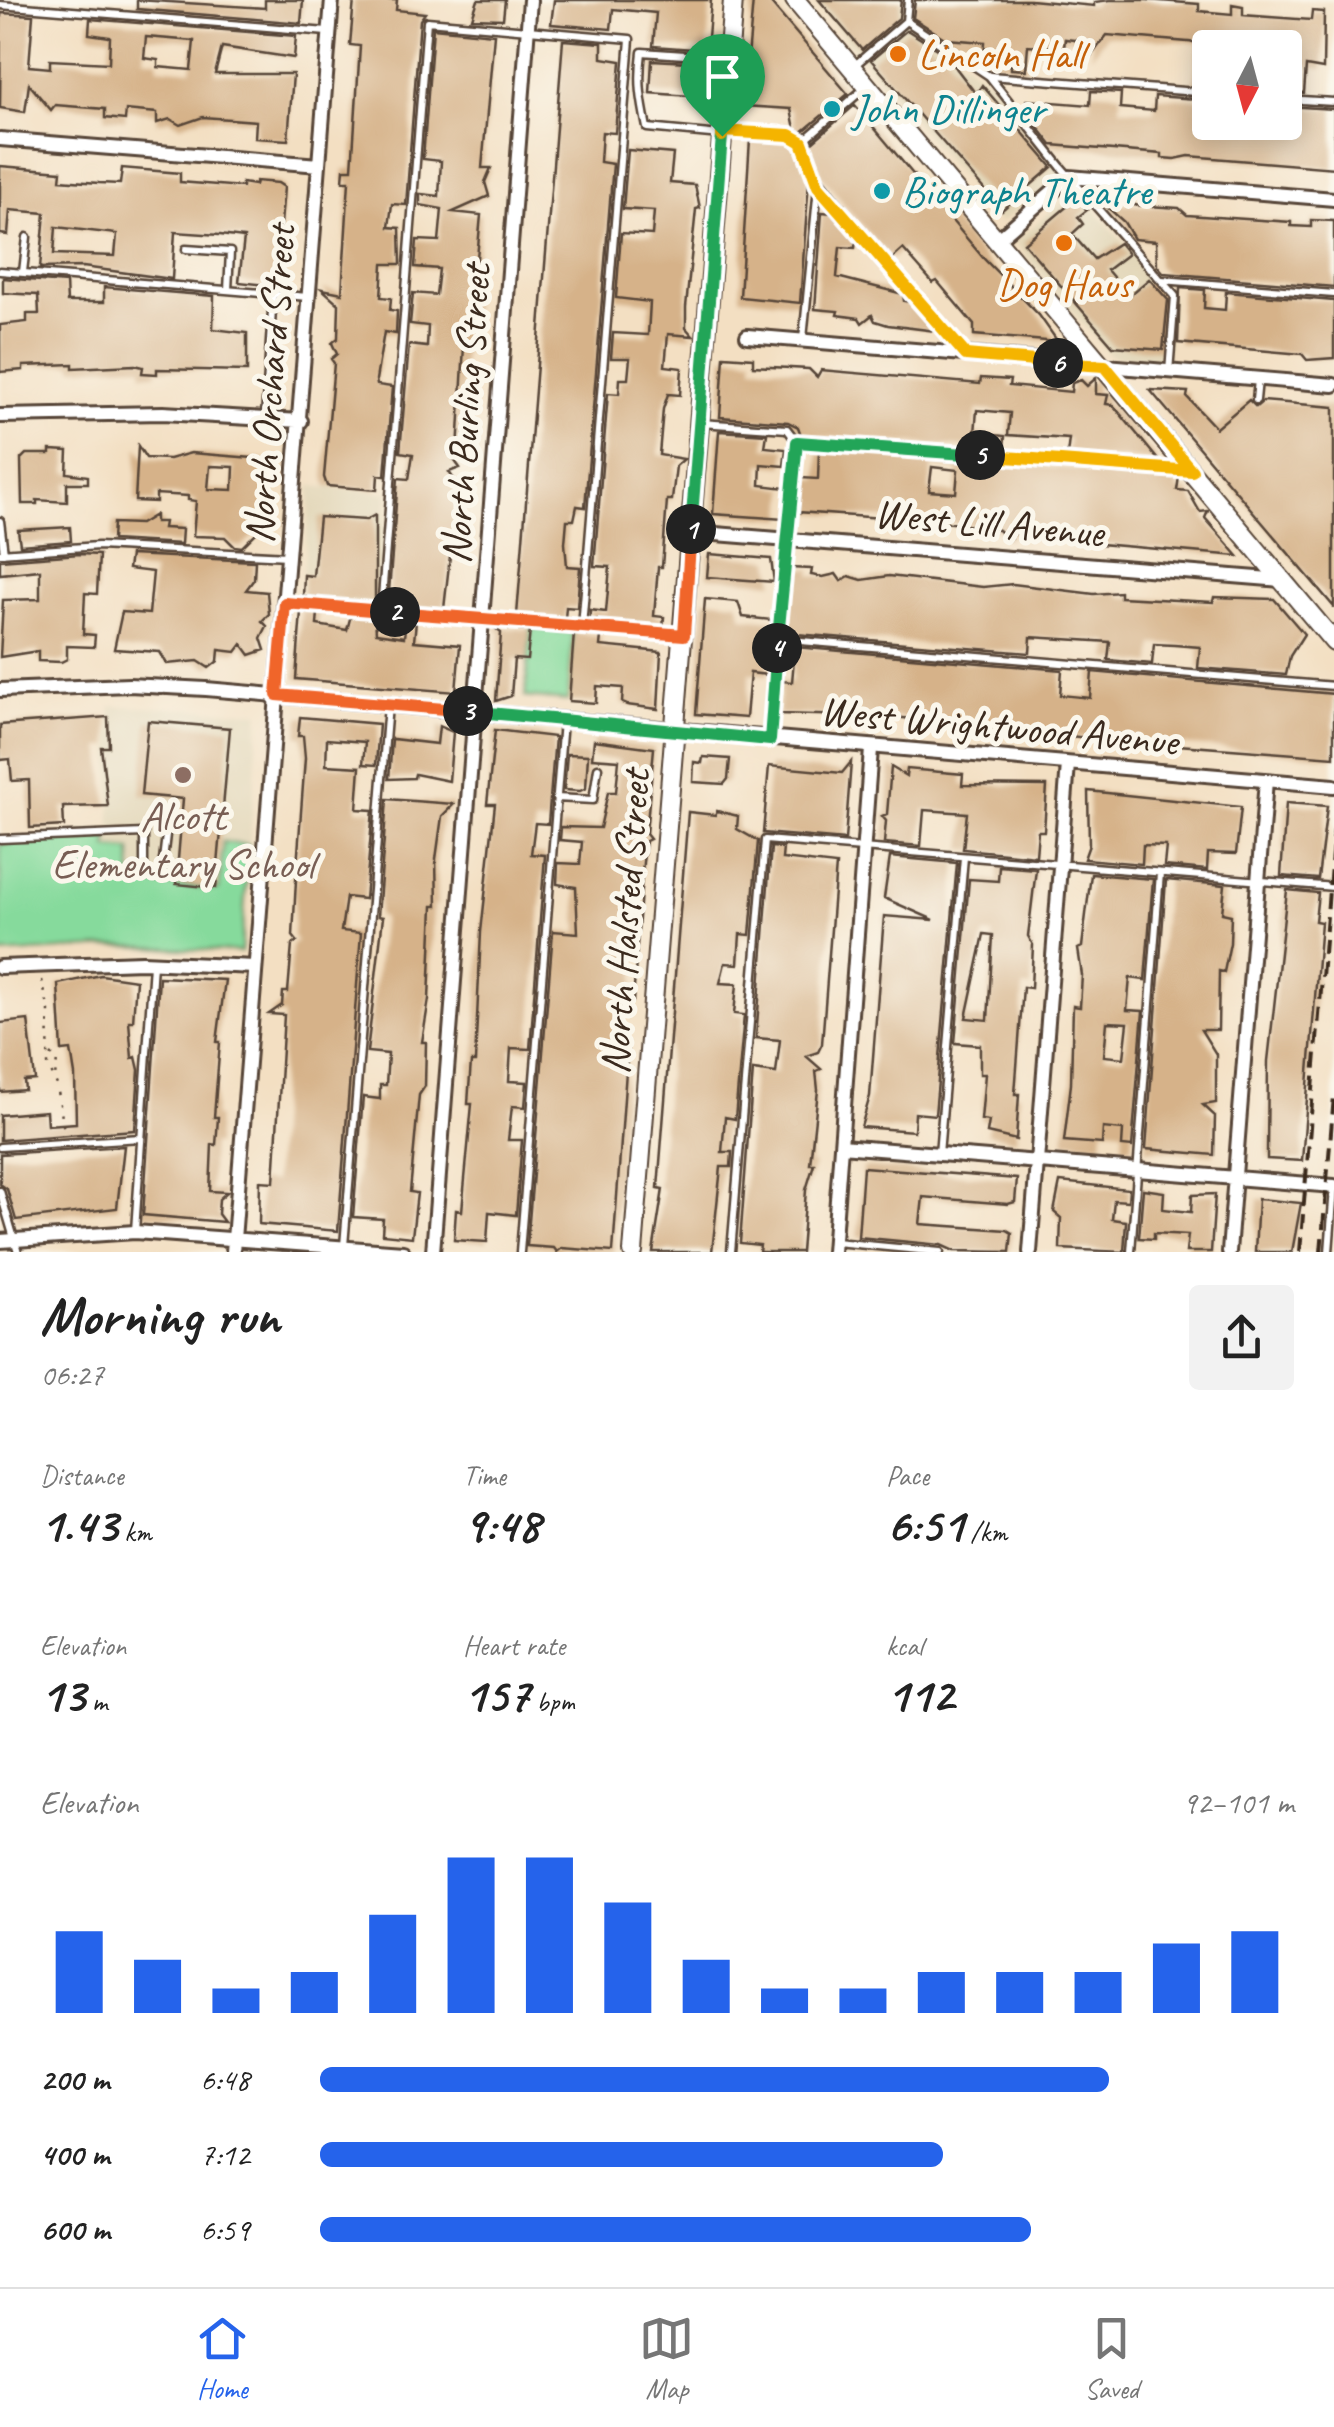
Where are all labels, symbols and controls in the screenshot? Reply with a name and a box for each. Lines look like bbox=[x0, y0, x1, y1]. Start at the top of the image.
place label: Lincoln Hall bbox=[918, 28, 1091, 81]
north arrow bbox=[1192, 30, 1302, 140]
map controls bbox=[1192, 30, 1302, 140]
pin bbox=[680, 34, 765, 137]
marker: Lincoln Hall bbox=[887, 43, 909, 65]
icon: arrive bbox=[695, 49, 750, 104]
place label: John Dillinger bbox=[850, 83, 1048, 136]
marker: John Dillinger bbox=[821, 98, 843, 120]
place label: Biograph Theatre bbox=[902, 165, 1154, 218]
marker: Biograph Theatre bbox=[871, 180, 893, 202]
street label: North Orchard Street bbox=[232, 219, 308, 545]
marker: Dog Haus bbox=[1053, 232, 1075, 254]
street label: North Burling Street bbox=[429, 258, 503, 565]
place label: Dog Haus bbox=[997, 258, 1135, 311]
pin: 6 bbox=[1033, 338, 1083, 388]
text: 6 bbox=[1051, 345, 1065, 380]
pin: 5 bbox=[955, 430, 1005, 480]
text: 5 bbox=[974, 437, 986, 472]
street label: West Lill Avenue bbox=[872, 487, 1108, 560]
pin: 1 bbox=[666, 504, 716, 554]
text: 1 bbox=[685, 511, 697, 546]
pin: 2 bbox=[370, 587, 420, 637]
text: 2 bbox=[389, 594, 401, 629]
pin: 4 bbox=[752, 623, 802, 673]
text: 4 bbox=[771, 630, 783, 665]
street label: West Wrightwood Avenue bbox=[818, 684, 1183, 768]
pin: 3 bbox=[443, 686, 493, 736]
text: 3 bbox=[462, 693, 474, 728]
marker: Alcott Elementary School bbox=[172, 764, 194, 786]
street label: North Halsted Street bbox=[588, 764, 662, 1076]
place label: Alcott Elementary School bbox=[52, 790, 321, 891]
text: Morning run bbox=[40, 1281, 280, 1351]
button: share bbox=[1189, 1285, 1294, 1390]
text: 06:27 bbox=[40, 1354, 104, 1395]
text: Distance bbox=[40, 1458, 124, 1493]
text: Time bbox=[463, 1458, 506, 1493]
text: Pace bbox=[886, 1458, 929, 1493]
text: 1.43 bbox=[40, 1493, 117, 1556]
text: 9:48 bbox=[463, 1493, 540, 1556]
text: 6:51 bbox=[886, 1493, 964, 1556]
text: km bbox=[117, 1514, 152, 1549]
text: /km bbox=[964, 1514, 1007, 1549]
text: Elevation bbox=[40, 1628, 126, 1663]
text: Heart rate bbox=[463, 1628, 565, 1663]
text: kcal bbox=[886, 1628, 923, 1663]
text: 13 bbox=[40, 1663, 85, 1726]
text: 157 bbox=[463, 1663, 530, 1726]
text: 112 bbox=[886, 1663, 954, 1726]
text: m bbox=[85, 1684, 107, 1719]
text: bpm bbox=[530, 1684, 575, 1719]
text: Elevation bbox=[40, 1782, 138, 1823]
text: 92–101 m bbox=[1182, 1782, 1294, 1823]
text: 200 m bbox=[40, 2059, 109, 2100]
text: 6:48 bbox=[200, 2059, 250, 2100]
text: 400 m bbox=[40, 2134, 109, 2175]
text: 7:12 bbox=[200, 2134, 250, 2175]
text: 600 m bbox=[40, 2209, 110, 2250]
text: 6:59 bbox=[200, 2209, 250, 2250]
tab: Home bbox=[195, 2311, 250, 2406]
tab: Map bbox=[639, 2311, 694, 2406]
tab: Saved bbox=[1084, 2311, 1139, 2406]

